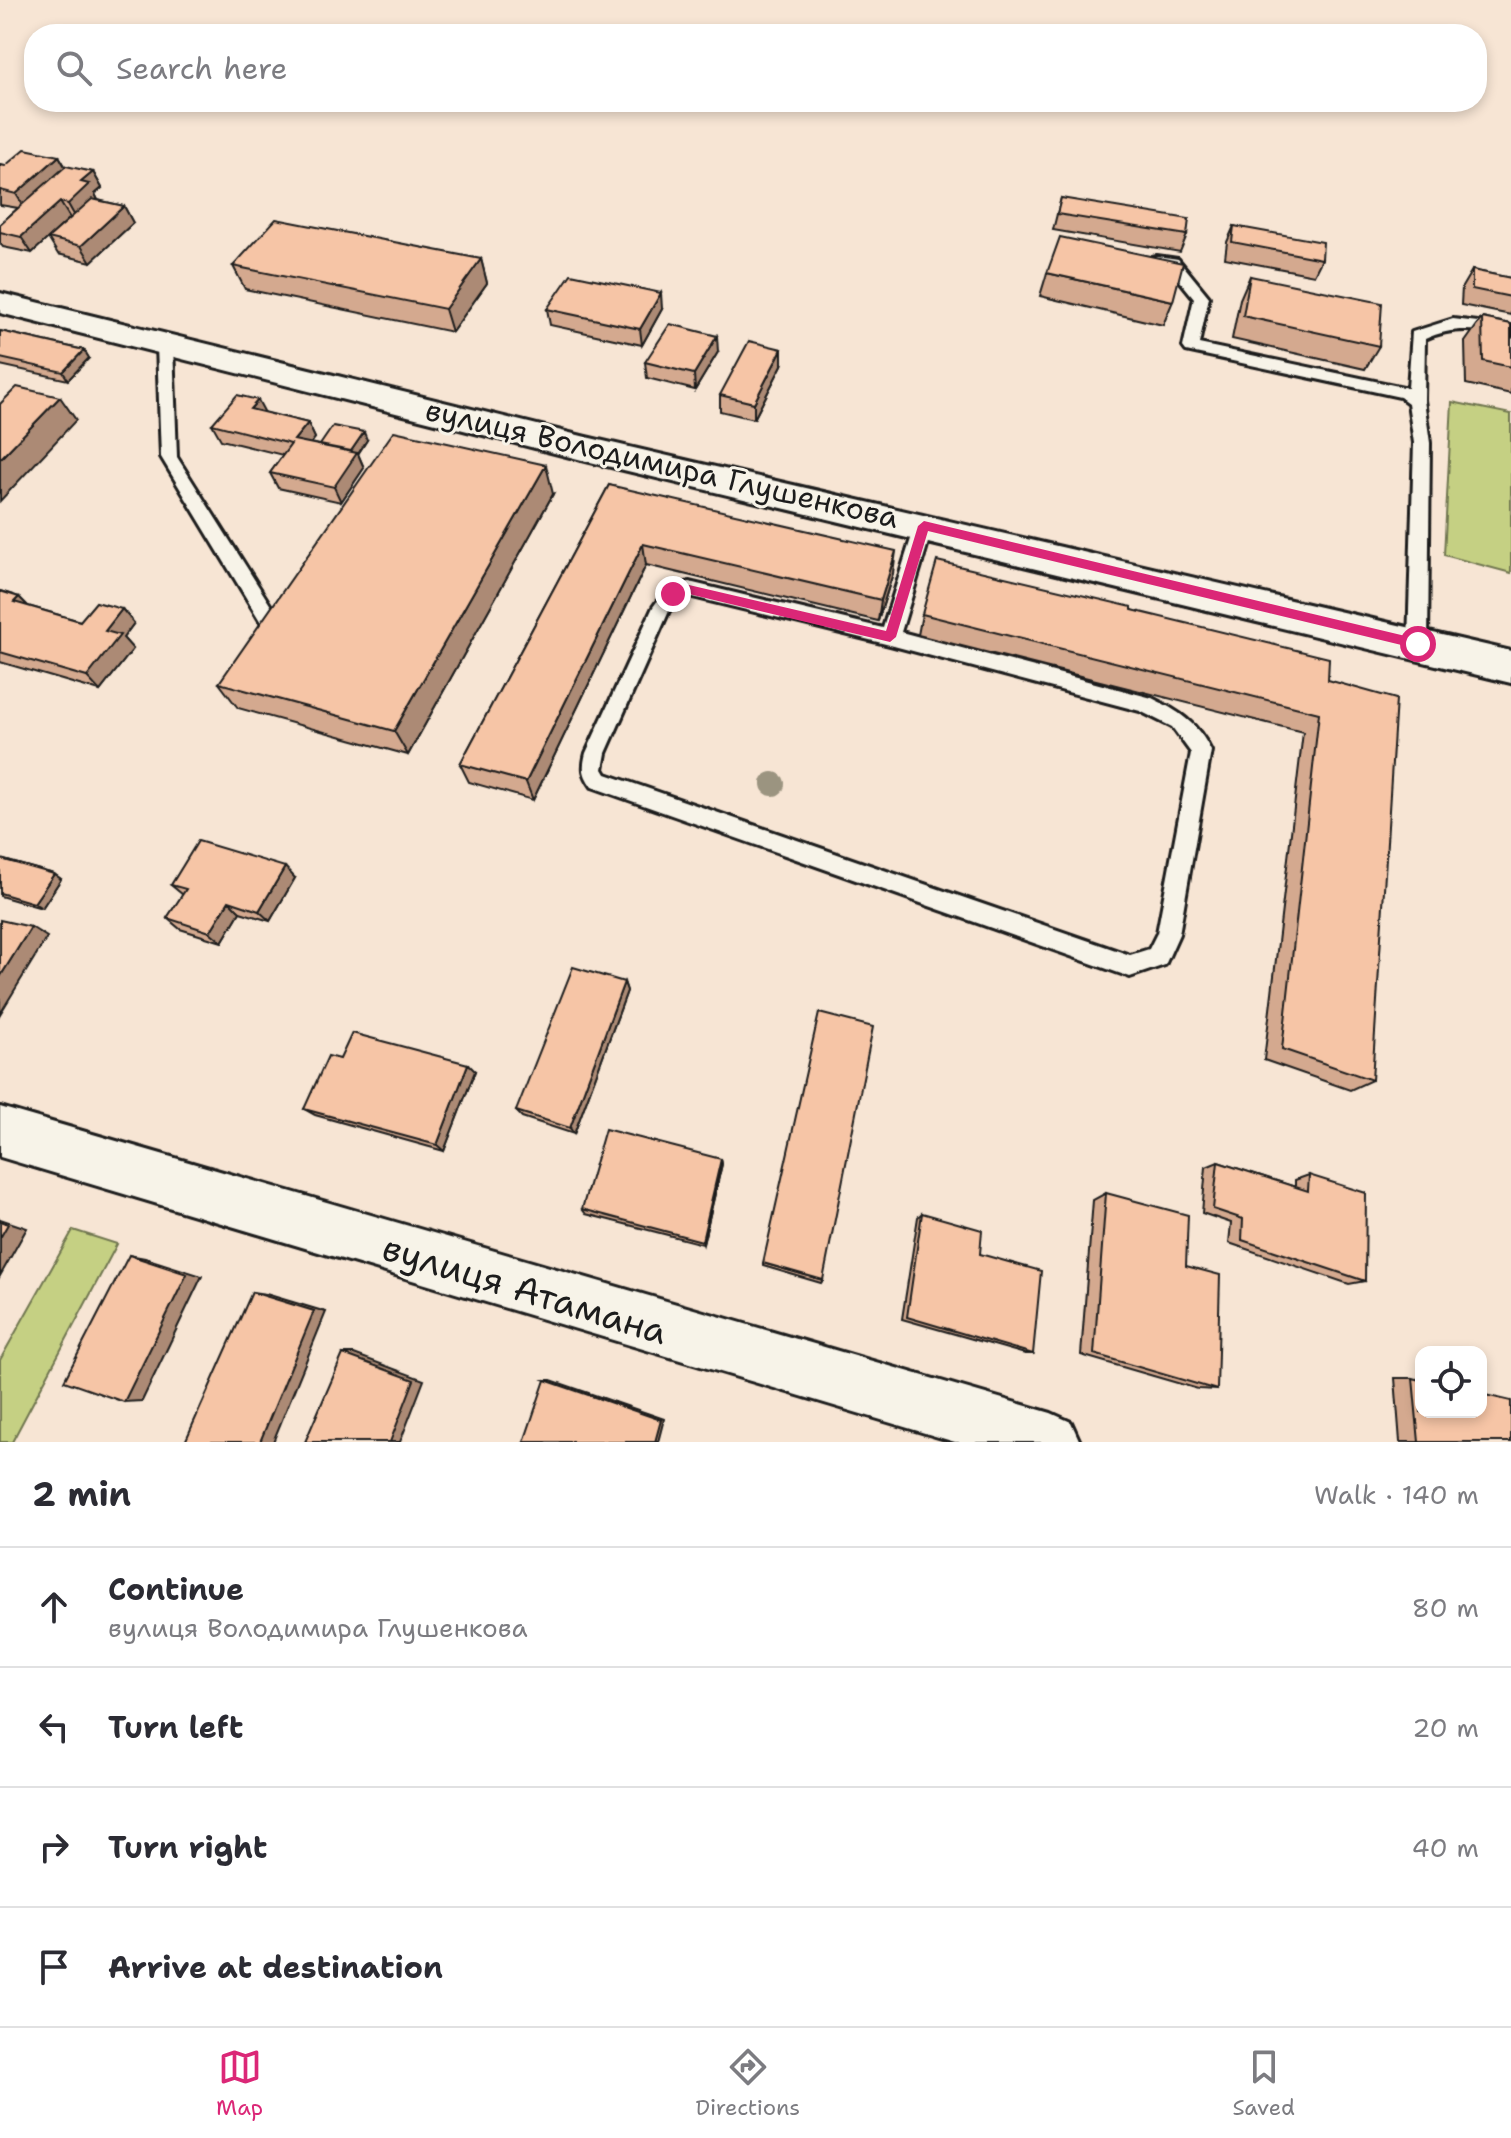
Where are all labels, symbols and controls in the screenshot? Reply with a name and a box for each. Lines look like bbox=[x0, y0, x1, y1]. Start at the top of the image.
search box bbox=[24, 24, 1487, 112]
icon: search bbox=[52, 46, 96, 90]
text: Search here bbox=[116, 48, 287, 89]
street label: вулиця Володимира Глушенкова bbox=[422, 389, 903, 538]
route end bbox=[655, 576, 691, 612]
route start bbox=[1400, 626, 1436, 662]
street label: вулиця Атамана bbox=[376, 1223, 673, 1356]
map controls bbox=[1415, 1346, 1487, 1418]
button: locate bbox=[1415, 1346, 1487, 1418]
text: 2 min bbox=[32, 1471, 131, 1517]
text: Walk · 140 m bbox=[1314, 1477, 1479, 1512]
text: Continue bbox=[108, 1569, 244, 1610]
icon: ahead bbox=[32, 1585, 76, 1629]
text: 80 m bbox=[1412, 1590, 1479, 1625]
text: вулиця Володимира Глушенкова bbox=[108, 1610, 528, 1645]
icon: left bbox=[32, 1705, 76, 1749]
text: Turn left bbox=[108, 1707, 243, 1748]
text: 20 m bbox=[1412, 1710, 1479, 1745]
icon: right bbox=[32, 1825, 76, 1869]
text: Turn right bbox=[108, 1827, 267, 1868]
text: 40 m bbox=[1412, 1830, 1479, 1865]
icon: arrive bbox=[32, 1945, 76, 1989]
text: Arrive at destination bbox=[108, 1947, 443, 1988]
tab: Map bbox=[216, 2045, 263, 2122]
tab: Directions bbox=[695, 2045, 800, 2122]
tab: Saved bbox=[1232, 2045, 1295, 2122]

